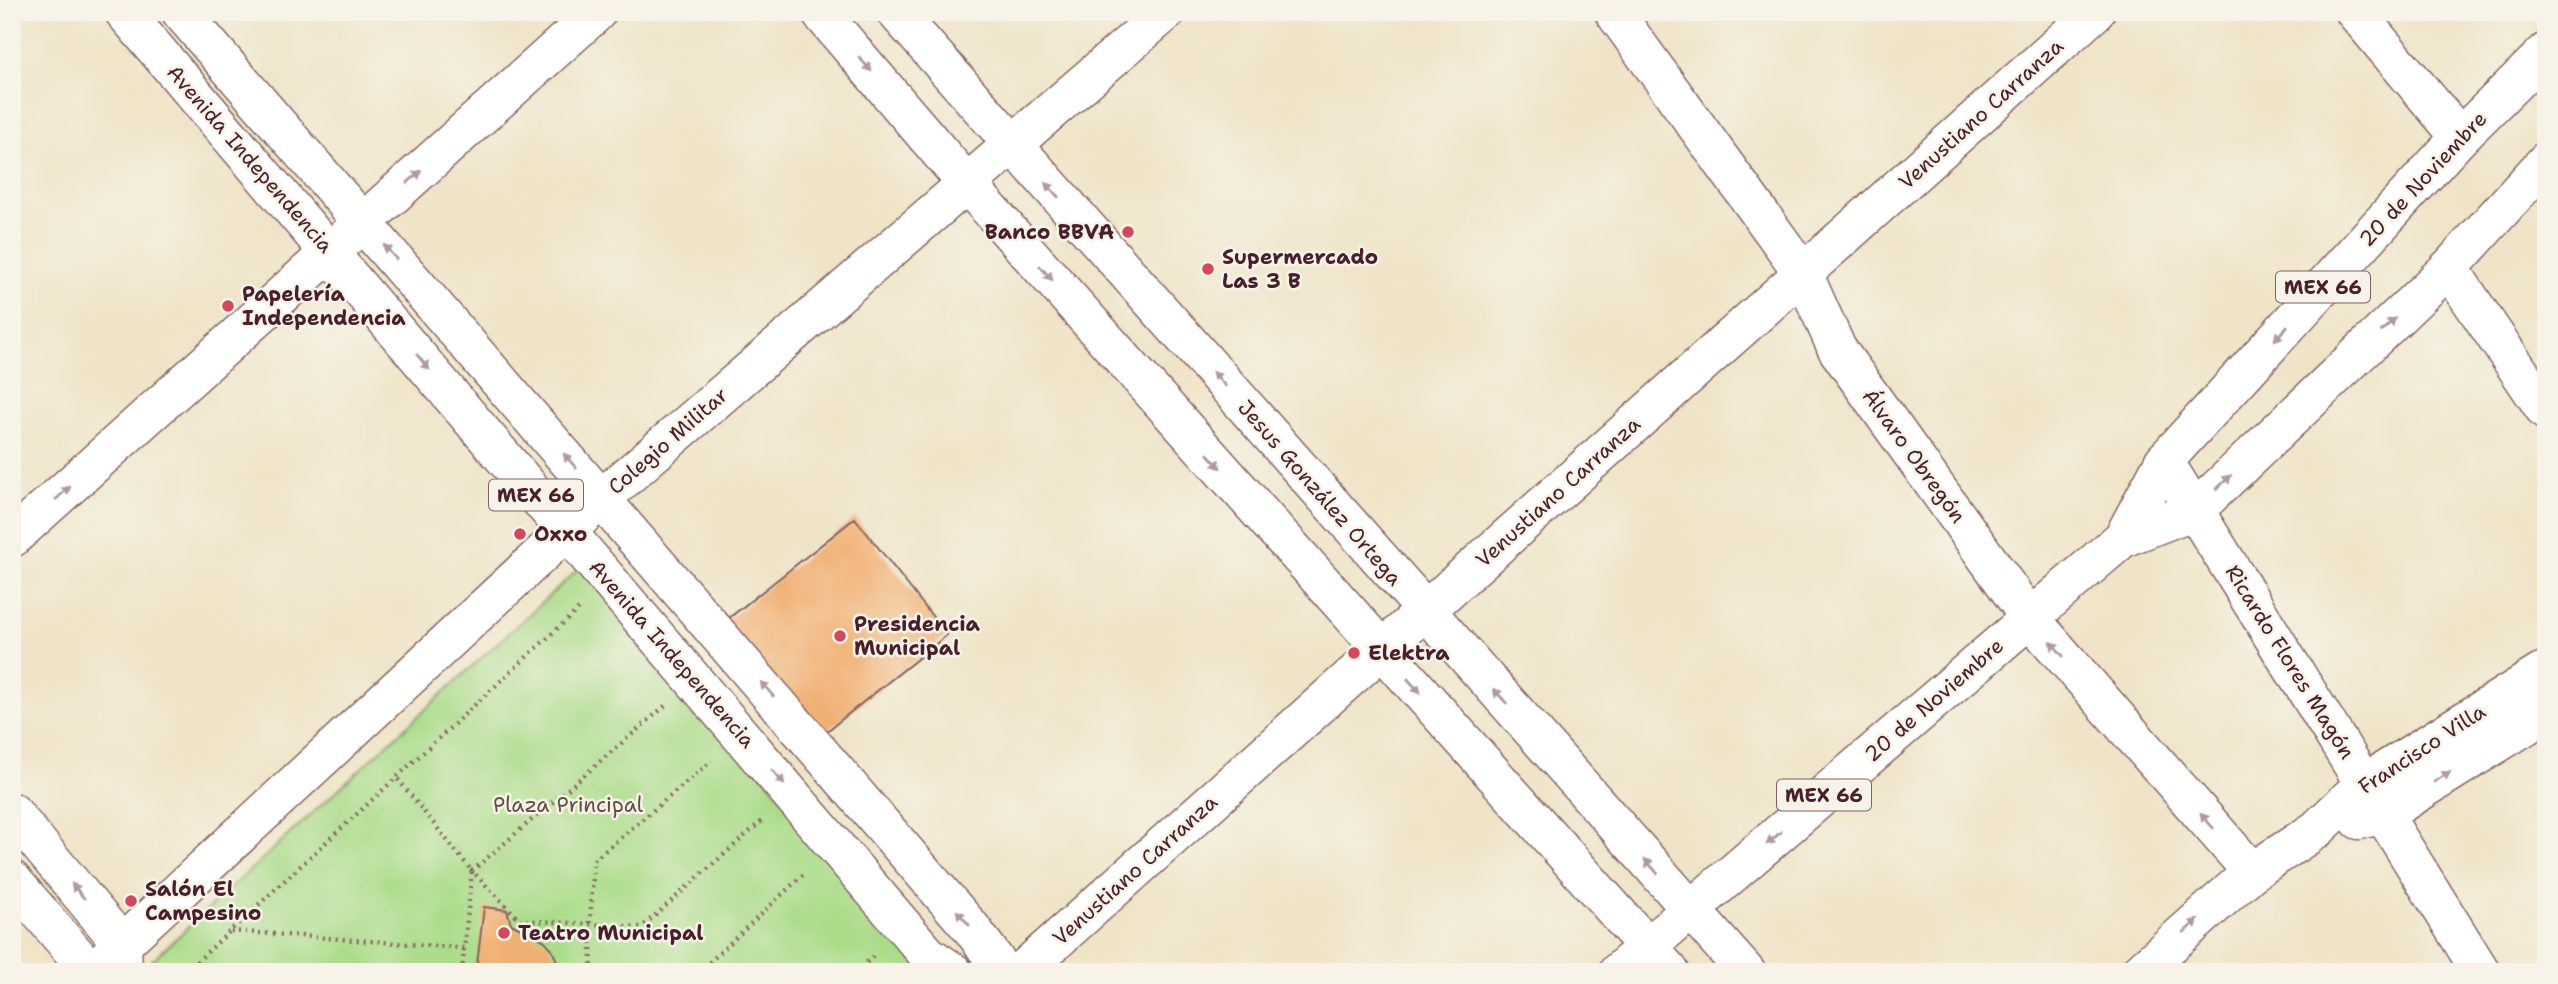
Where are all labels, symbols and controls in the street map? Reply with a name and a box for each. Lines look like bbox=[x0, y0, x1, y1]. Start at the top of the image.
street label: Venustiano Carranza bbox=[1893, 32, 2069, 196]
one-way arrow bbox=[857, 55, 873, 73]
street label: Avenida Independencia bbox=[160, 59, 340, 259]
street label: 20 de Noviembre bbox=[2353, 105, 2493, 253]
one-way arrow bbox=[405, 169, 423, 185]
one-way arrow bbox=[1045, 182, 1060, 199]
place label: Banco BBVA bbox=[985, 218, 1114, 246]
marker: Banco BBVA bbox=[1120, 224, 1136, 240]
one-way arrow bbox=[382, 243, 398, 261]
place label: Supermercado Las 3 B bbox=[1222, 243, 1378, 295]
marker: Supermercado Las 3 B bbox=[1200, 261, 1216, 277]
one-way arrow bbox=[1038, 264, 1054, 282]
road number: MEX 66 bbox=[2276, 272, 2370, 302]
place label: Papelería Independencia bbox=[242, 280, 406, 332]
marker: Papelería Independencia bbox=[220, 298, 236, 314]
one-way arrow bbox=[2380, 317, 2397, 334]
one-way arrow bbox=[2273, 324, 2289, 342]
one-way arrow bbox=[415, 354, 430, 371]
one-way arrow bbox=[1212, 371, 1228, 388]
street label: Colegio Militar bbox=[602, 381, 734, 501]
street label: Álvaro Obregón bbox=[1856, 383, 1973, 529]
street label: Jesus González Ortega bbox=[1232, 394, 1408, 592]
street label: Venustiano Carranza bbox=[1470, 410, 1646, 574]
one-way arrow bbox=[562, 452, 578, 470]
one-way arrow bbox=[1206, 452, 1222, 470]
one-way arrow bbox=[2215, 475, 2232, 491]
road number: MEX 66 bbox=[489, 480, 583, 510]
one-way arrow bbox=[54, 485, 72, 501]
place label: Oxxo bbox=[534, 520, 587, 548]
marker: Oxxo bbox=[512, 526, 528, 542]
street label: Avenida Independencia bbox=[582, 554, 762, 754]
street label: Ricardo Flores Magón bbox=[2219, 560, 2361, 764]
place label: Presidencia Municipal bbox=[854, 610, 981, 662]
marker: Presidencia Municipal bbox=[832, 628, 848, 644]
street label: 20 de Noviembre bbox=[1859, 632, 2009, 768]
place label: Elektra bbox=[1368, 639, 1450, 667]
one-way arrow bbox=[2049, 640, 2065, 658]
marker: Elektra bbox=[1346, 645, 1362, 661]
one-way arrow bbox=[1406, 677, 1421, 694]
one-way arrow bbox=[760, 681, 775, 698]
one-way arrow bbox=[1492, 687, 1508, 705]
street label: Francisco Villa bbox=[2353, 697, 2491, 801]
one-way arrow bbox=[770, 769, 785, 786]
one-way arrow bbox=[2433, 771, 2452, 784]
road number: MEX 66 bbox=[1777, 780, 1871, 810]
street label: Venustiano Carranza bbox=[1047, 788, 1223, 952]
park label: Plaza Principal bbox=[493, 791, 644, 819]
one-way arrow bbox=[2200, 812, 2215, 829]
one-way arrow bbox=[1765, 830, 1783, 846]
one-way arrow bbox=[1643, 857, 1659, 875]
place label: Salón El Campesino bbox=[145, 875, 261, 927]
one-way arrow bbox=[71, 883, 86, 901]
marker: Salón El Campesino bbox=[123, 893, 139, 909]
one-way arrow bbox=[956, 909, 971, 926]
place label: Teatro Municipal bbox=[518, 919, 703, 947]
one-way arrow bbox=[2182, 919, 2199, 935]
marker: Teatro Municipal bbox=[496, 925, 512, 941]

